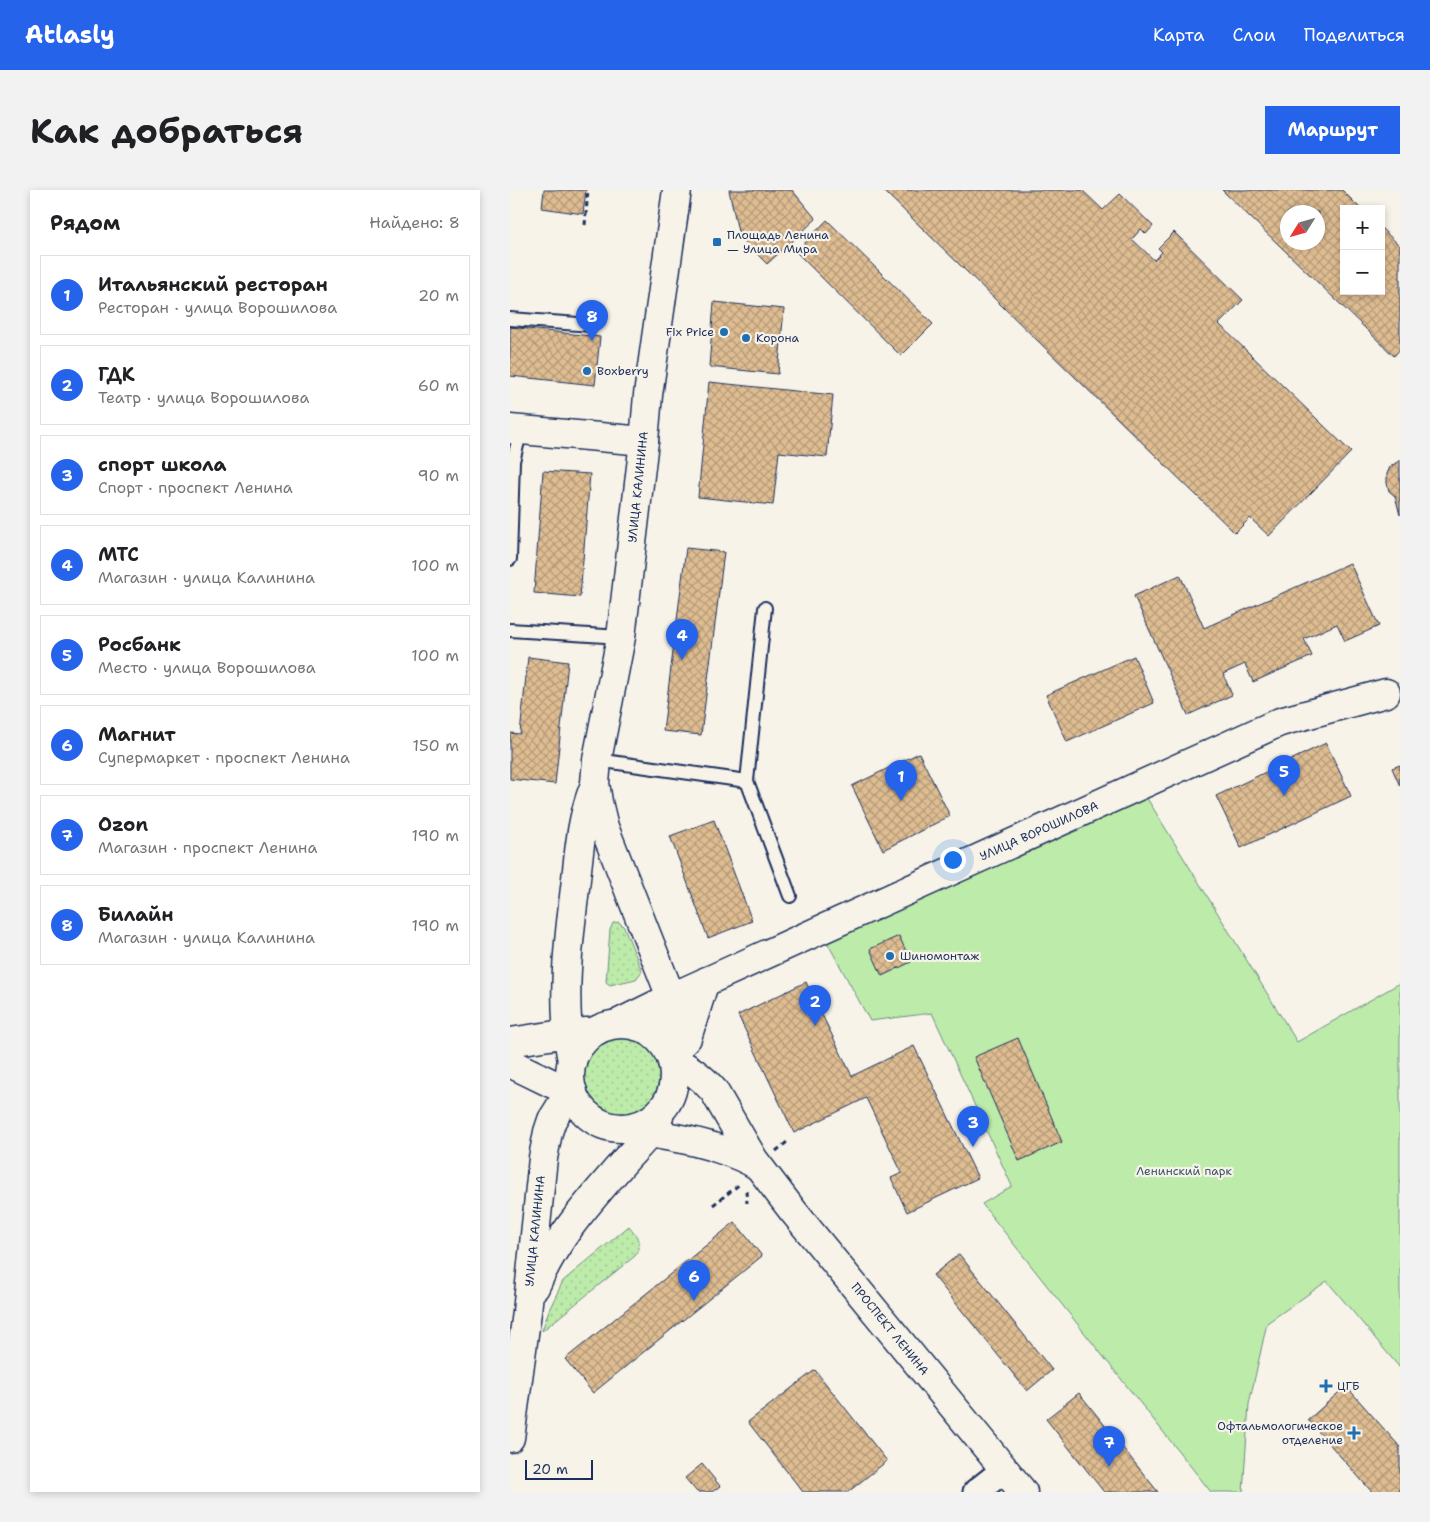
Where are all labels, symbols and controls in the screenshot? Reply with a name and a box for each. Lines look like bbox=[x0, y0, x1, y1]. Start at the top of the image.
text: Atlasly bbox=[25, 19, 115, 51]
text: Карта bbox=[1153, 23, 1204, 47]
text: Слои bbox=[1232, 23, 1276, 47]
text: Поделиться bbox=[1304, 23, 1405, 47]
button: Маршрут bbox=[1265, 106, 1400, 154]
text: Как добраться bbox=[30, 107, 303, 154]
north arrow bbox=[1280, 205, 1325, 250]
map controls bbox=[1340, 205, 1385, 295]
button: + bbox=[1340, 205, 1385, 250]
text: Рядом bbox=[50, 209, 120, 237]
text: Найдено: 8 bbox=[369, 212, 460, 233]
place label: Площадь Ленина — Улица Мира bbox=[727, 227, 829, 257]
marker: Площадь Ленина — Улица Мира bbox=[711, 236, 723, 248]
button: − bbox=[1340, 250, 1385, 295]
text: Итальянский ресторан bbox=[98, 272, 328, 297]
text: 1 bbox=[63, 285, 71, 306]
text: 20 m bbox=[418, 285, 459, 306]
text: Ресторан · улица Ворошилова bbox=[98, 297, 337, 318]
pin: 8 bbox=[576, 300, 608, 341]
place label: Fix Price bbox=[666, 324, 714, 340]
marker: Fix Price bbox=[718, 326, 730, 338]
place label: Корона bbox=[756, 330, 799, 346]
marker: Корона bbox=[740, 332, 752, 344]
text: ГДК bbox=[98, 362, 135, 387]
place label: Boxberry bbox=[597, 363, 649, 379]
marker: Boxberry bbox=[581, 365, 593, 377]
text: 2 bbox=[61, 375, 73, 396]
text: 60 m bbox=[418, 375, 459, 396]
text: Театр · улица Ворошилова bbox=[98, 387, 309, 408]
street label: УЛИЦА КАЛИНИНА bbox=[624, 430, 652, 543]
text: спорт школа bbox=[98, 452, 227, 477]
text: 3 bbox=[61, 465, 73, 486]
text: 90 m bbox=[418, 465, 459, 486]
text: Спорт · проспект Ленина bbox=[98, 477, 293, 498]
text: МТС bbox=[98, 542, 139, 567]
text: 4 bbox=[61, 555, 73, 576]
text: 100 m bbox=[411, 555, 459, 576]
text: Магазин · улица Калинина bbox=[98, 567, 315, 588]
pin: 4 bbox=[666, 619, 698, 660]
text: Росбанк bbox=[98, 632, 181, 657]
text: 5 bbox=[62, 645, 72, 666]
text: 100 m bbox=[411, 645, 459, 666]
text: Место · улица Ворошилова bbox=[98, 657, 316, 678]
text: Магнит bbox=[98, 722, 176, 747]
text: 6 bbox=[61, 735, 73, 756]
text: 150 m bbox=[412, 735, 459, 756]
text: Супермаркет · проспект Ленина bbox=[98, 747, 350, 768]
pin: 5 bbox=[1268, 755, 1300, 796]
pin: 1 bbox=[885, 760, 917, 801]
street label: УЛИЦА ВОРОШИЛОВА bbox=[977, 797, 1101, 864]
text: Ozon bbox=[98, 812, 148, 837]
text: 7 bbox=[61, 825, 73, 846]
text: 190 m bbox=[412, 825, 459, 846]
text: Магазин · проспект Ленина bbox=[98, 837, 317, 858]
your location bbox=[940, 847, 966, 873]
text: Билайн bbox=[98, 902, 174, 927]
text: 8 bbox=[61, 915, 73, 936]
text: 190 m bbox=[412, 915, 459, 936]
text: Магазин · улица Калинина bbox=[98, 927, 315, 948]
place label: Шиномонтаж bbox=[900, 948, 979, 964]
marker: Шиномонтаж bbox=[884, 950, 896, 962]
pin: 2 bbox=[799, 985, 831, 1026]
pin: 3 bbox=[957, 1106, 989, 1147]
park label: Ленинский парк bbox=[1136, 1163, 1232, 1179]
street label: УЛИЦА КАЛИНИНА bbox=[521, 1174, 549, 1287]
pin: 6 bbox=[678, 1260, 710, 1301]
street label: ПРОСПЕКТ ЛЕНИНА bbox=[848, 1279, 932, 1379]
place label: ЦГБ bbox=[1337, 1378, 1360, 1394]
marker: ЦГБ bbox=[1319, 1379, 1333, 1393]
place label: Офтальмологическое отделение bbox=[1217, 1418, 1343, 1448]
pin: 7 bbox=[1093, 1426, 1125, 1467]
marker: Офтальмологическое отделение bbox=[1347, 1426, 1361, 1440]
scale bar bbox=[525, 1457, 592, 1480]
text: 20 m bbox=[532, 1460, 568, 1478]

